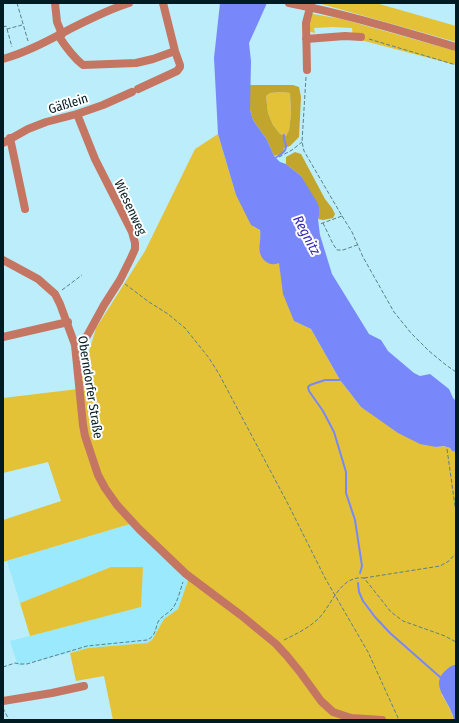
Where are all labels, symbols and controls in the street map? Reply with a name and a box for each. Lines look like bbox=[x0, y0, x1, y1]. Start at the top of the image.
street label: Gäßlein bbox=[46, 90, 90, 117]
street label: Wiesenweg bbox=[111, 177, 150, 238]
water label: Regnitz bbox=[289, 213, 324, 258]
street label: Oberndorfer Straße bbox=[75, 335, 106, 439]

